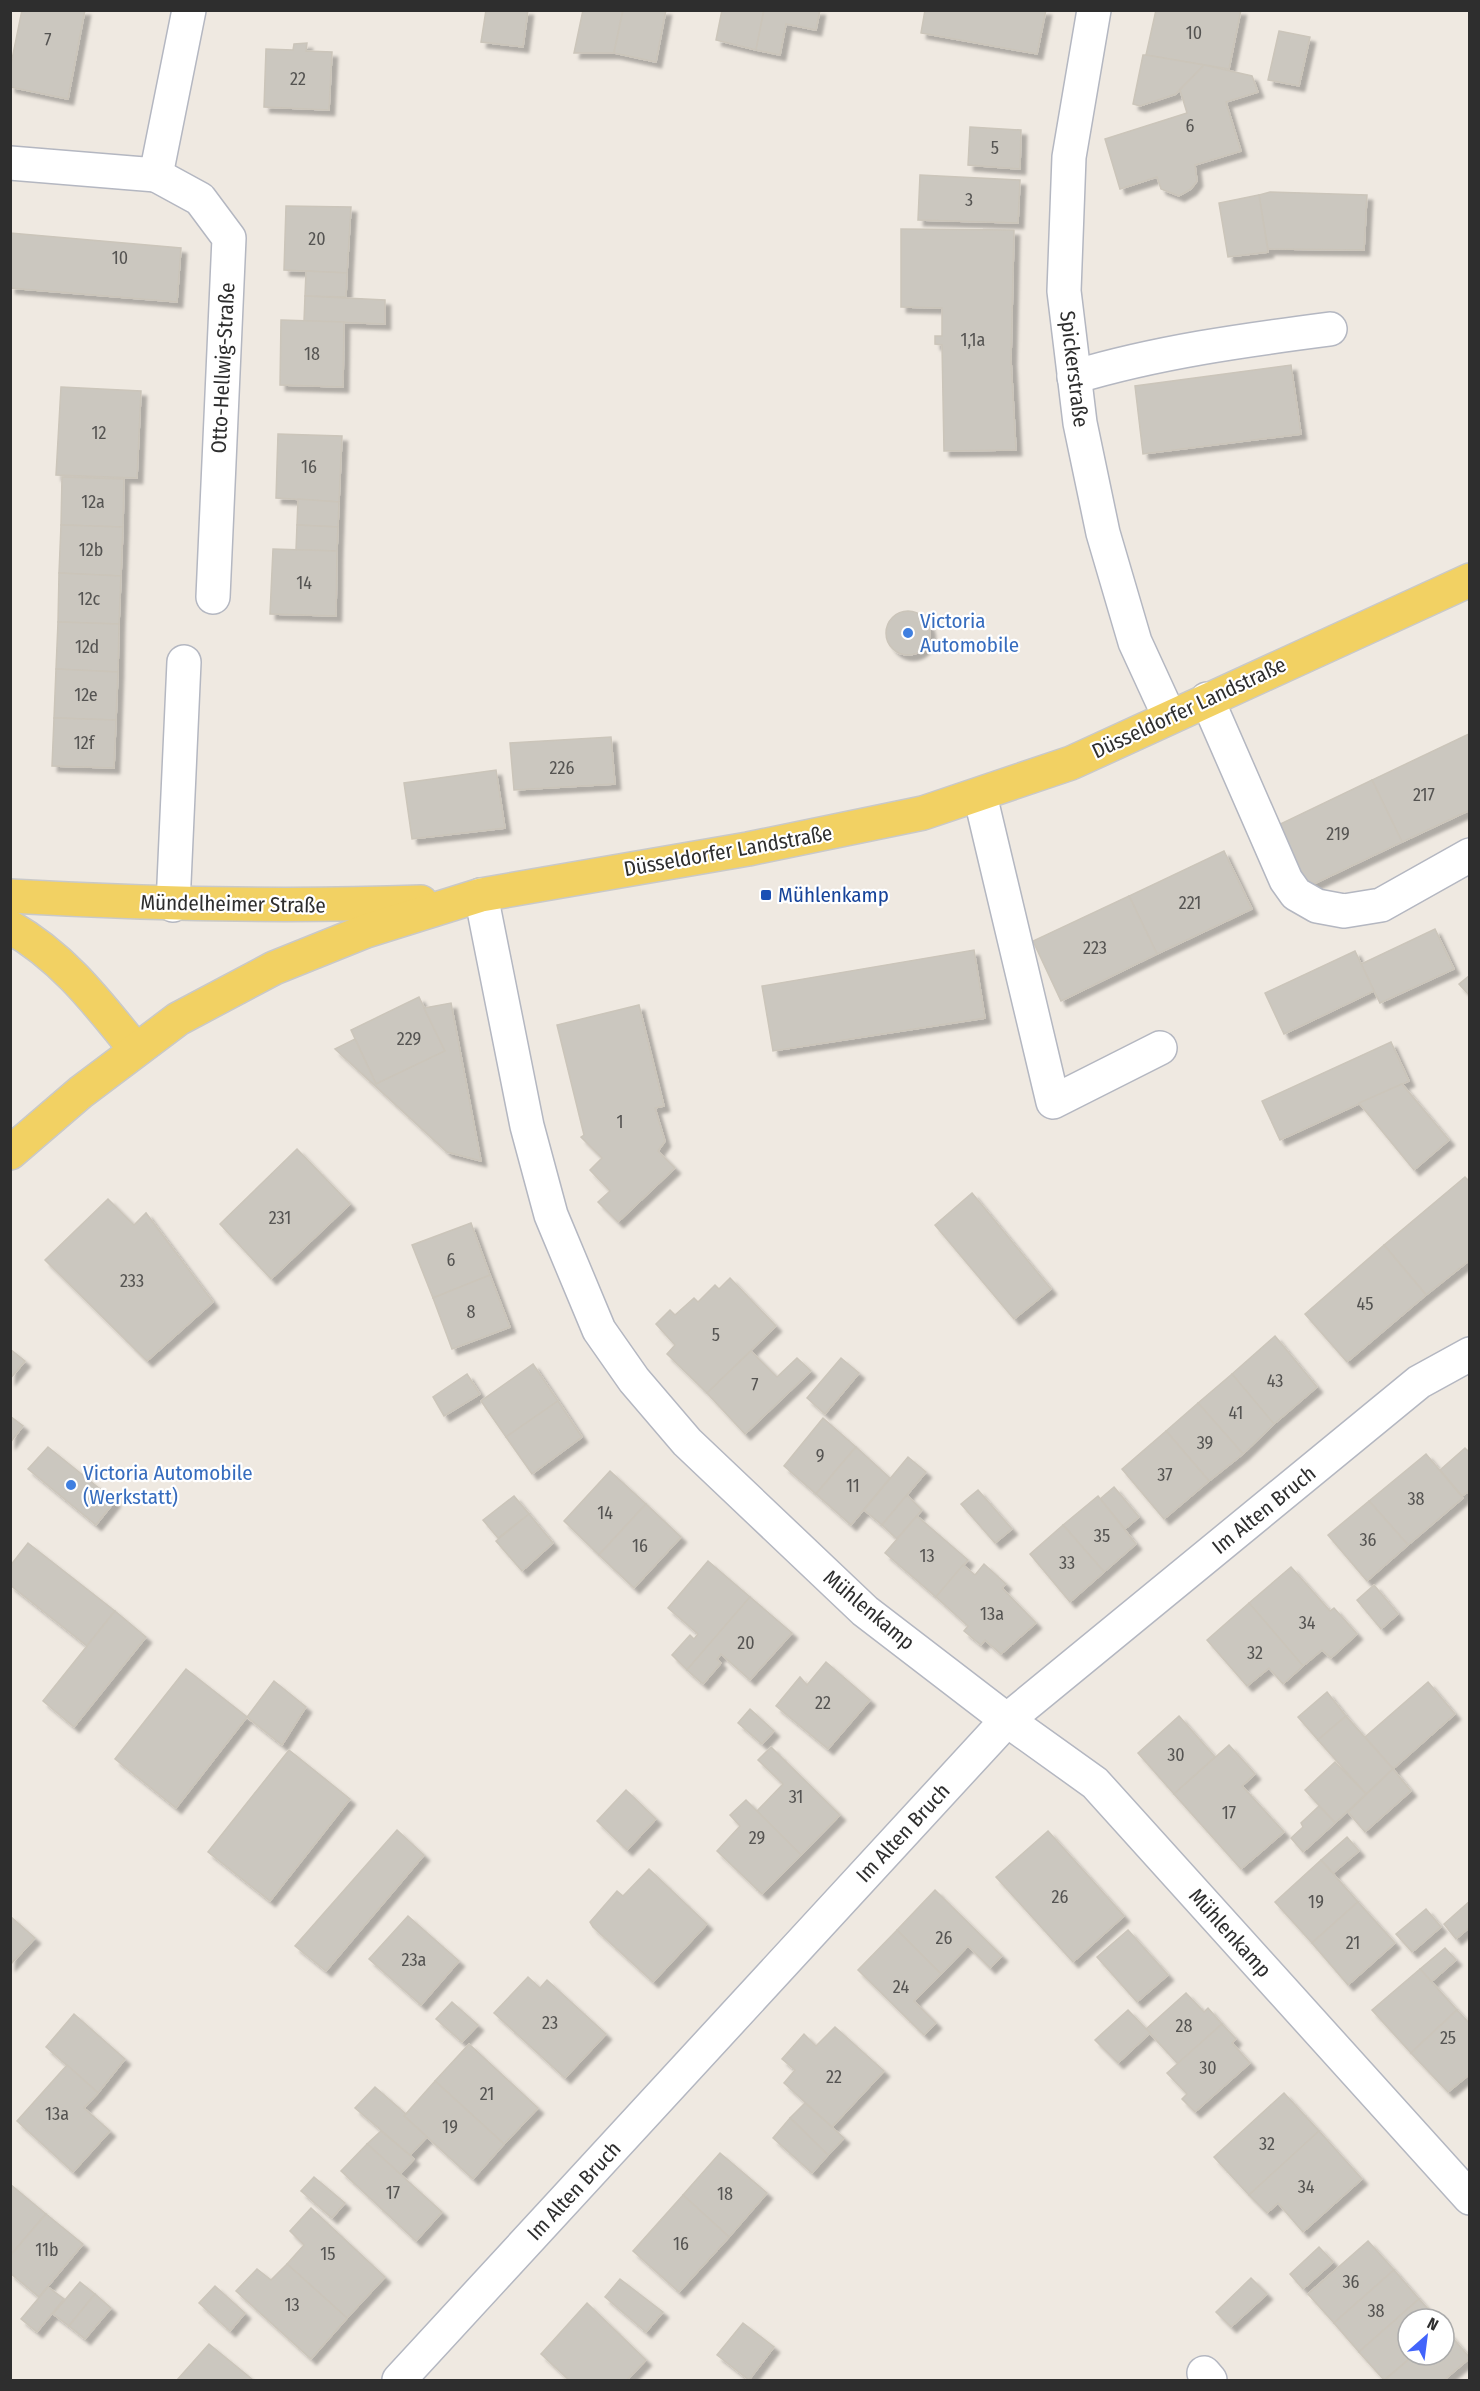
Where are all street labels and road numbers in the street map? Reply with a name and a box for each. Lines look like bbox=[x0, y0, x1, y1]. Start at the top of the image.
street label: Otto-Hellwig-Straße bbox=[206, 282, 240, 454]
street label: Spickerstraße bbox=[1054, 309, 1094, 429]
street label: Düsseldorfer Landstraße bbox=[1088, 652, 1290, 764]
street label: Düsseldorfer Landstraße bbox=[622, 820, 834, 882]
street label: Mündelheimer Straße bbox=[140, 889, 326, 919]
street label: Im Alten Bruch bbox=[1207, 1460, 1321, 1560]
street label: Mühlenkamp bbox=[818, 1564, 920, 1656]
street label: Im Alten Bruch bbox=[851, 1778, 955, 1888]
street label: Mühlenkamp bbox=[1183, 1883, 1277, 1983]
street label: Im Alten Bruch bbox=[522, 2136, 626, 2246]

